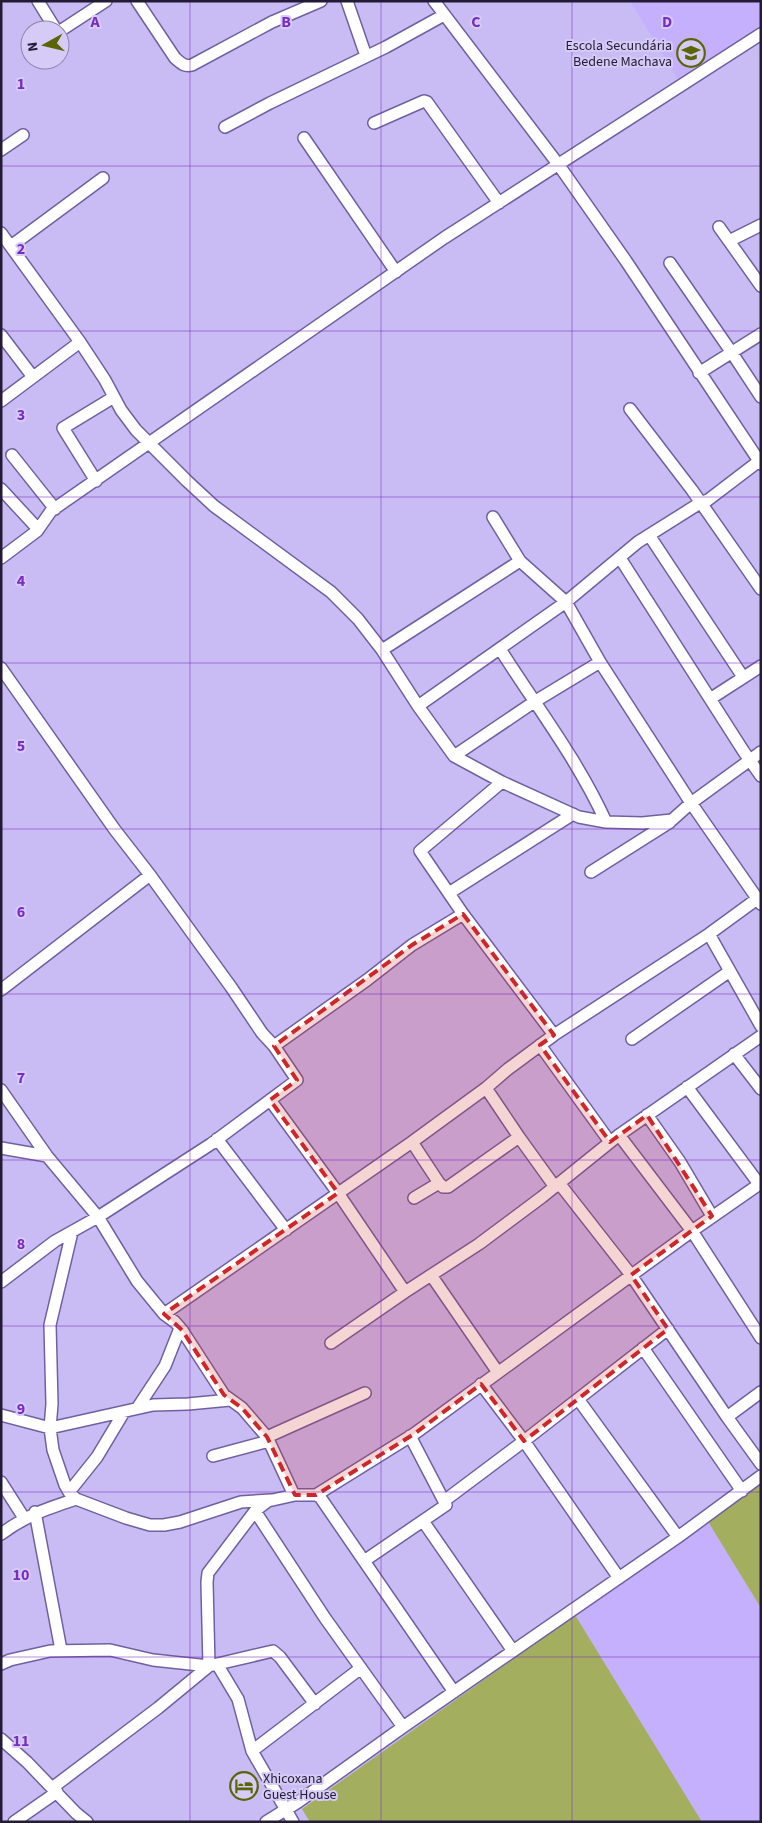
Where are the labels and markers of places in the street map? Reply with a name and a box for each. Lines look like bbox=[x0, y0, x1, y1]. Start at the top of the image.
place label: Escola Secundária Bedene Machava bbox=[565, 36, 672, 72]
school or university icon: Escola Secundária Bedene Machava bbox=[676, 38, 706, 68]
place label: Xhicoxana Guest House bbox=[263, 1769, 337, 1805]
hotel icon: Xhicoxana Guest House bbox=[229, 1771, 259, 1801]

